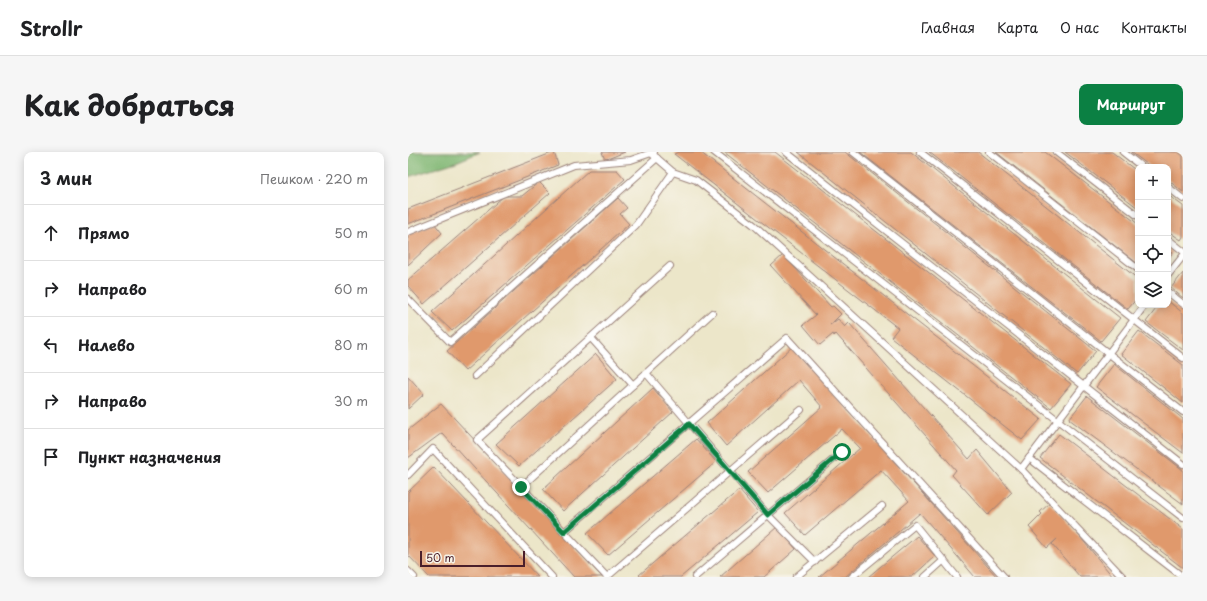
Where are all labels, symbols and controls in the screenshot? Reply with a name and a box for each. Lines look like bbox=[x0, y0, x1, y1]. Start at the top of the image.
text: Strollr bbox=[20, 14, 83, 42]
text: Главная bbox=[921, 17, 975, 38]
text: Карта bbox=[997, 17, 1038, 38]
text: О нас bbox=[1060, 17, 1099, 38]
text: Контакты bbox=[1121, 17, 1187, 38]
text: Как добраться bbox=[24, 83, 235, 126]
button: Маршрут bbox=[1079, 84, 1183, 125]
map controls bbox=[1135, 164, 1171, 308]
button: + bbox=[1135, 164, 1171, 200]
text: 3 мин bbox=[40, 165, 92, 191]
text: Пешком · 220 m bbox=[260, 169, 368, 188]
button: − bbox=[1135, 200, 1171, 236]
text: Прямо bbox=[78, 221, 129, 244]
icon: ahead bbox=[40, 222, 62, 244]
text: 50 m bbox=[334, 223, 368, 242]
button: locate bbox=[1135, 236, 1171, 272]
button: layers bbox=[1135, 272, 1171, 308]
text: Направо bbox=[78, 277, 147, 300]
icon: right bbox=[40, 278, 62, 300]
text: 60 m bbox=[334, 279, 368, 298]
text: Налево bbox=[78, 333, 135, 356]
icon: left bbox=[40, 334, 62, 356]
text: 80 m bbox=[334, 335, 368, 354]
text: Направо bbox=[78, 389, 147, 412]
icon: right bbox=[40, 390, 62, 412]
text: 30 m bbox=[334, 391, 368, 410]
route start bbox=[833, 443, 851, 461]
text: Пункт назначения bbox=[78, 445, 221, 468]
icon: arrive bbox=[40, 446, 62, 468]
route end bbox=[512, 478, 530, 496]
scale bar bbox=[420, 549, 525, 568]
text: 50 m bbox=[426, 549, 455, 566]

